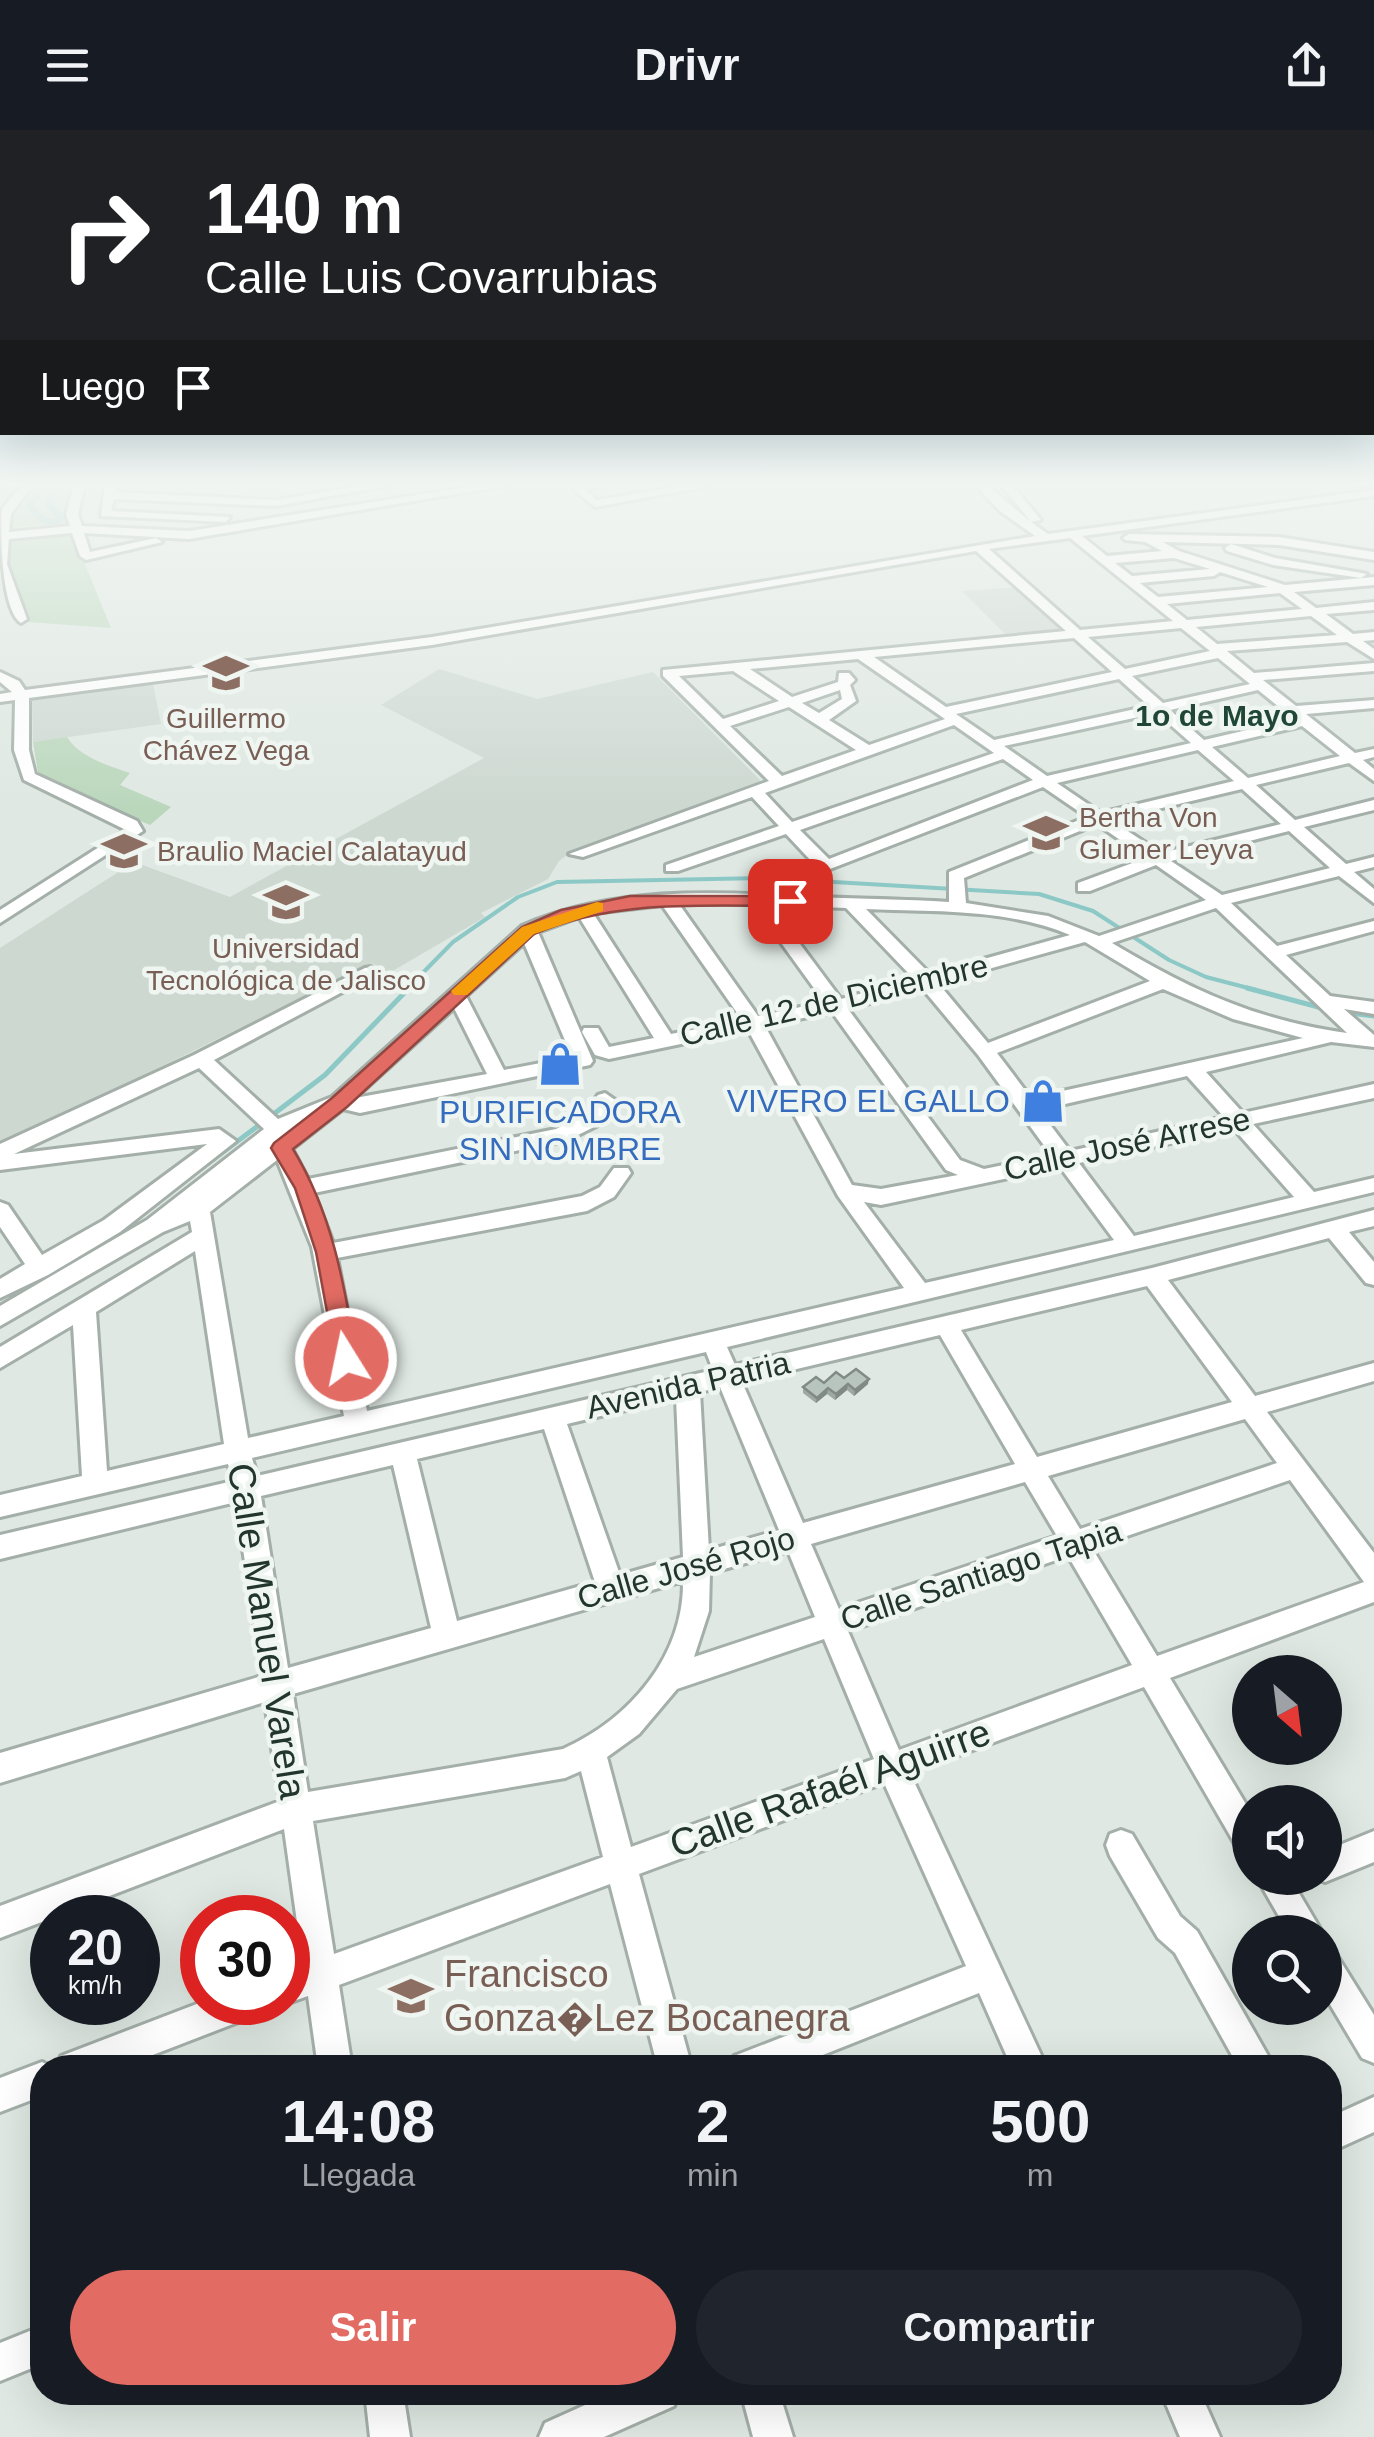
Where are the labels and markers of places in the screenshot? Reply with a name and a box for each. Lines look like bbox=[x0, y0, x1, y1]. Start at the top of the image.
school or university icon: Guillermo Chávez Vega bbox=[202, 649, 250, 697]
place label: Guillermo Chávez Vega bbox=[143, 703, 310, 766]
place label: Bertha Von Glumer Leyva bbox=[1079, 802, 1254, 865]
school or university icon: Bertha Von Glumer Leyva bbox=[1022, 809, 1070, 857]
school or university icon: Braulio Maciel Calatayud bbox=[100, 827, 148, 875]
place label: Braulio Maciel Calatayud bbox=[157, 836, 467, 867]
pin bbox=[748, 859, 833, 944]
school or university icon: Universidad Tecnológica de Jalisco bbox=[262, 878, 310, 926]
place label: Universidad Tecnológica de Jalisco bbox=[146, 933, 426, 996]
shop icon: PURIFICADORA SIN NOMBRE bbox=[536, 1040, 584, 1088]
shop icon: VIVERO EL GALLO bbox=[1019, 1077, 1067, 1125]
place label: VIVERO EL GALLO bbox=[727, 1083, 1010, 1119]
place label: PURIFICADORA SIN NOMBRE bbox=[439, 1094, 682, 1167]
place label: Francisco Gonza�Lez Bocanegra bbox=[444, 1953, 850, 2039]
school or university icon: Francisco Gonza�Lez Bocanegra bbox=[387, 1972, 435, 2020]

